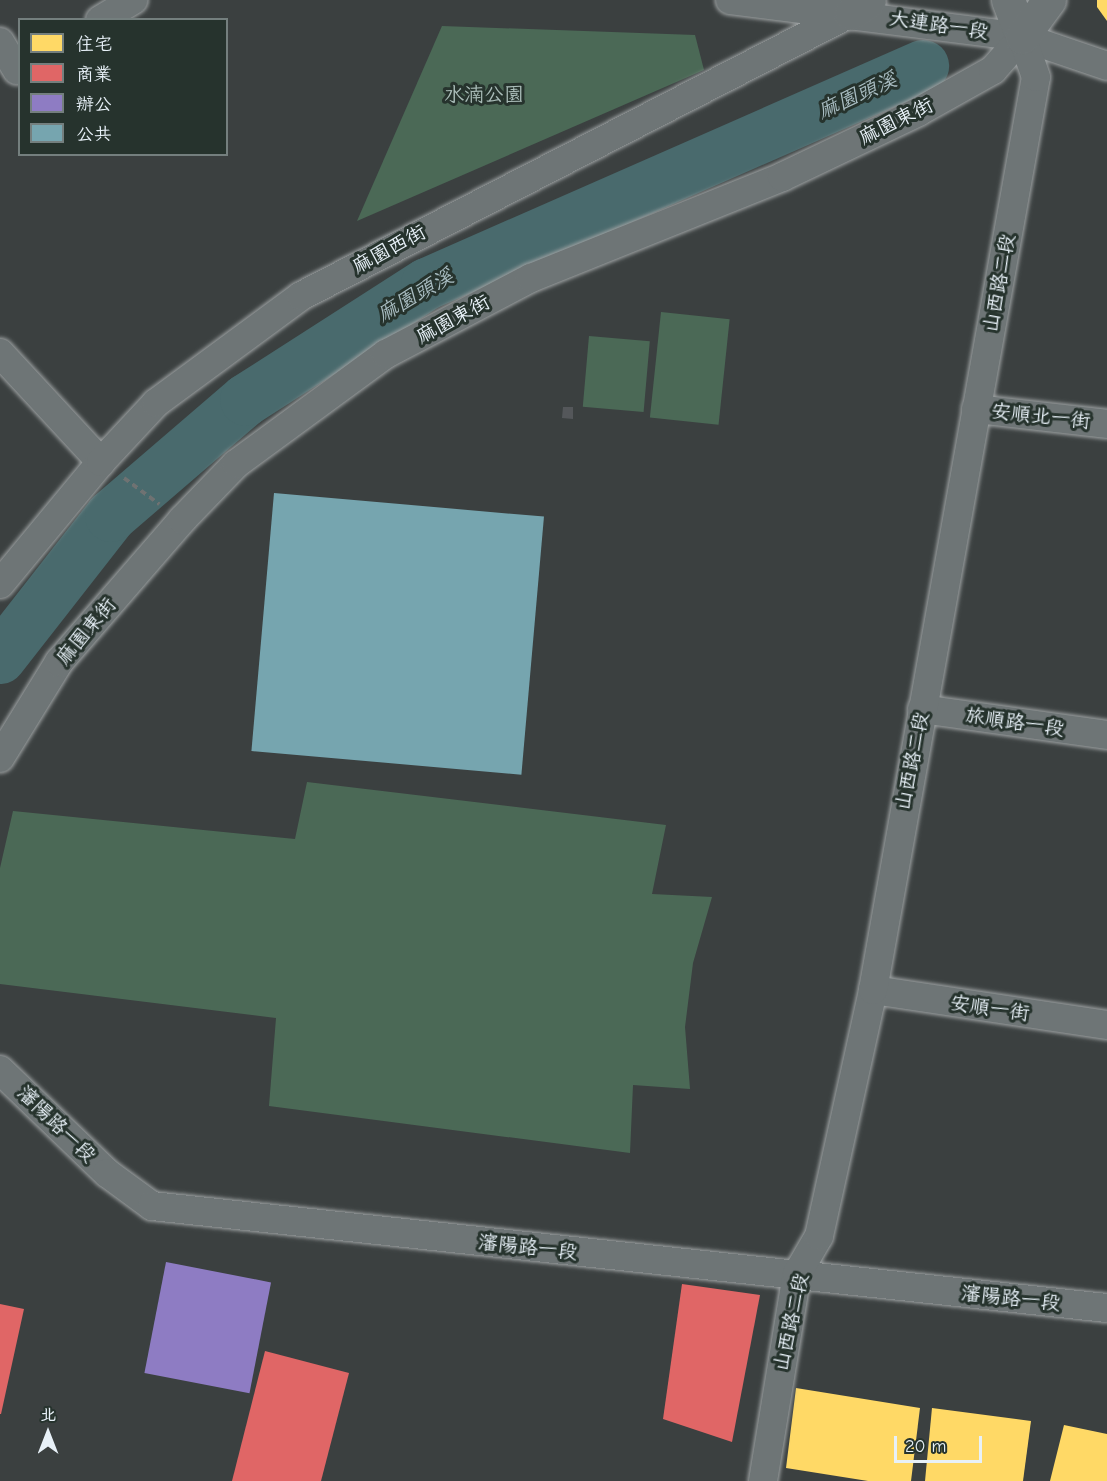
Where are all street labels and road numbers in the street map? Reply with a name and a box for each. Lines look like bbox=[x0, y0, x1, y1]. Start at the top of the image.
street label: 大連路一段 bbox=[888, 6, 990, 44]
street label: 麻園東街 bbox=[855, 93, 937, 149]
street label: 麻園西街 bbox=[348, 220, 430, 278]
street label: 山西路二段 bbox=[978, 232, 1020, 334]
street label: 麻園東街 bbox=[412, 290, 494, 348]
street label: 安順北一街 bbox=[990, 399, 1092, 433]
street label: 麻園東街 bbox=[51, 593, 121, 669]
street label: 旅順路一段 bbox=[964, 703, 1066, 741]
street label: 山西路二段 bbox=[891, 710, 933, 812]
street label: 安順一街 bbox=[949, 991, 1031, 1025]
street label: 瀋陽路一段 bbox=[13, 1081, 101, 1167]
street label: 瀋陽路一段 bbox=[477, 1230, 579, 1264]
street label: 山西路二段 bbox=[769, 1271, 813, 1373]
street label: 瀋陽路一段 bbox=[960, 1281, 1062, 1315]

